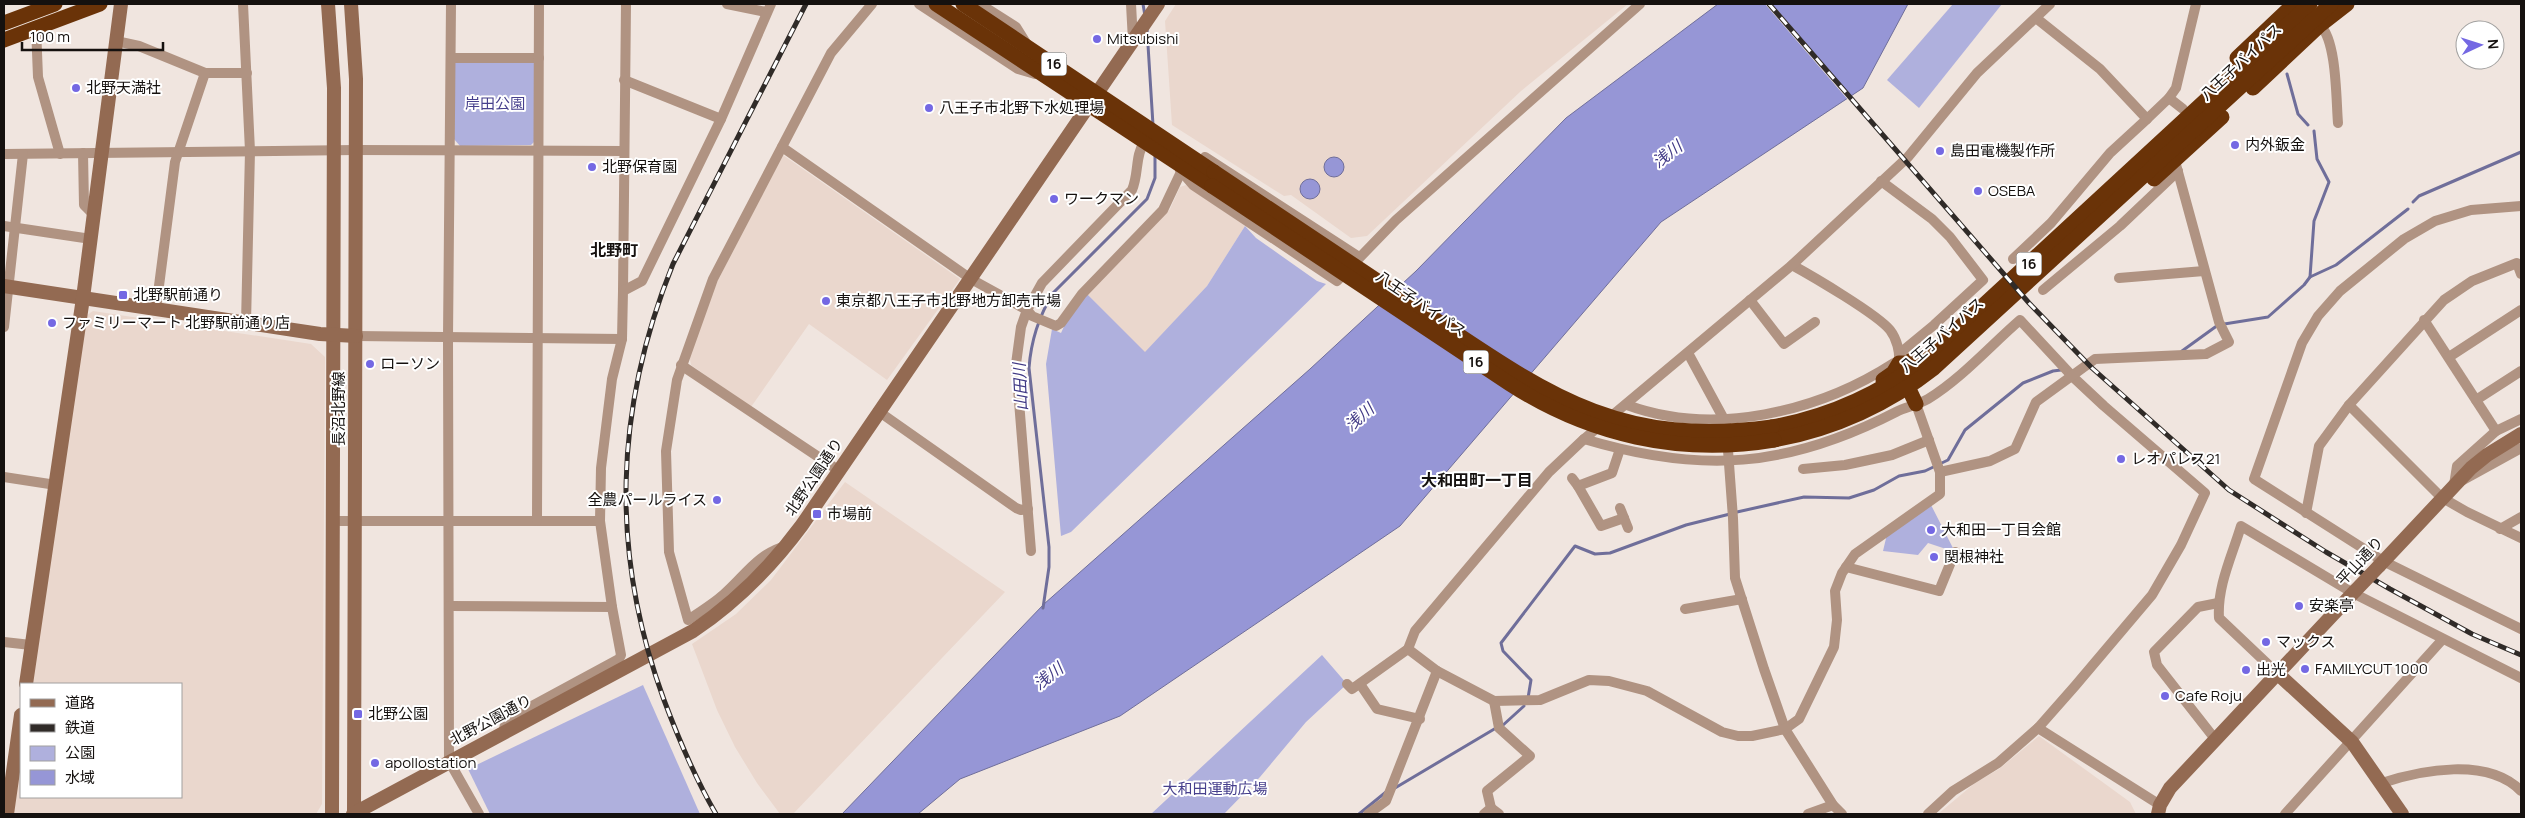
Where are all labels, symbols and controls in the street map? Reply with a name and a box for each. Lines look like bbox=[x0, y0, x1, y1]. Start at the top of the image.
street label: 八王子バイパス bbox=[2195, 18, 2286, 105]
scale bar bbox=[22, 20, 164, 52]
north arrow bbox=[2455, 20, 2505, 70]
text: 100 m bbox=[30, 26, 70, 47]
place label: Mitsubishi bbox=[1107, 28, 1179, 49]
marker: Mitsubishi bbox=[1091, 33, 1103, 45]
text: N bbox=[2484, 38, 2503, 50]
road number: 16 bbox=[1042, 52, 1066, 76]
place label: 北野天満社 bbox=[86, 77, 161, 98]
marker: 北野天満社 bbox=[70, 82, 82, 94]
park label: 岸田公園 bbox=[465, 93, 525, 114]
place label: 八王子市北野下水処理場 bbox=[939, 97, 1104, 118]
marker: 八王子市北野下水処理場 bbox=[923, 102, 935, 114]
water label: 浅川 bbox=[1648, 134, 1688, 173]
place label: 内外鈑金 bbox=[2245, 134, 2305, 155]
marker: 内外鈑金 bbox=[2229, 139, 2241, 151]
place label: 島田電機製作所 bbox=[1950, 140, 2055, 161]
marker: 島田電機製作所 bbox=[1934, 145, 1946, 157]
place label: 北野保育園 bbox=[602, 156, 677, 177]
marker: 北野保育園 bbox=[586, 161, 598, 173]
place label: OSEBA bbox=[1988, 180, 2036, 201]
marker: OSEBA bbox=[1972, 185, 1984, 197]
place label: ワークマン bbox=[1064, 188, 1139, 209]
marker: ワークマン bbox=[1048, 193, 1060, 205]
district label: 北野町 bbox=[590, 239, 638, 261]
road number: 16 bbox=[2016, 252, 2042, 276]
street label: 八王子バイパス bbox=[1372, 266, 1471, 342]
place label: 北野駅前通り bbox=[133, 284, 223, 305]
marker: 北野駅前通り bbox=[117, 289, 129, 301]
place label: 東京都八王子市北野地方卸売市場 bbox=[836, 290, 1061, 311]
street label: 八王子バイパス bbox=[1895, 292, 1988, 377]
marker: 東京都八王子市北野地方卸売市場 bbox=[820, 295, 832, 307]
place label: ファミリーマート 北野駅前通り店 bbox=[62, 312, 290, 333]
marker: ファミリーマート 北野駅前通り店 bbox=[46, 317, 58, 329]
road number: 16 bbox=[1464, 351, 1488, 374]
place label: ローソン bbox=[380, 353, 440, 374]
marker: ローソン bbox=[364, 358, 376, 370]
water label: 山田川 bbox=[1008, 360, 1032, 412]
street label: 長沼北野線 bbox=[328, 371, 349, 447]
water label: 浅川 bbox=[1340, 397, 1380, 436]
street label: 北野公園通り bbox=[780, 434, 847, 520]
place label: レオパレス21 bbox=[2131, 448, 2220, 469]
marker: レオパレス21 bbox=[2115, 453, 2127, 465]
district label: 大和田町一丁目 bbox=[1421, 469, 1533, 491]
place label: 全農パールライス bbox=[587, 489, 707, 510]
marker: 全農パールライス bbox=[711, 494, 723, 506]
place label: 市場前 bbox=[827, 503, 872, 524]
marker: 市場前 bbox=[811, 508, 823, 520]
place label: 大和田一丁目会館 bbox=[1941, 519, 2061, 540]
marker: 大和田一丁目会館 bbox=[1925, 524, 1937, 536]
street label: 平山通り bbox=[2331, 532, 2388, 590]
place label: 関根神社 bbox=[1944, 546, 2004, 567]
marker: 関根神社 bbox=[1928, 551, 1940, 563]
place label: 安楽亭 bbox=[2309, 595, 2354, 616]
marker: 安楽亭 bbox=[2293, 600, 2305, 612]
place label: マックス bbox=[2276, 631, 2336, 652]
marker: マックス bbox=[2260, 636, 2272, 648]
water label: 浅川 bbox=[1029, 656, 1069, 695]
place label: FAMILYCUT 1000 bbox=[2315, 658, 2428, 679]
place label: 出光 bbox=[2256, 659, 2286, 680]
marker: FAMILYCUT 1000 bbox=[2299, 663, 2311, 675]
marker: 出光 bbox=[2240, 664, 2252, 676]
legend bbox=[20, 683, 182, 798]
place label: Cafe Roju bbox=[2175, 685, 2242, 706]
street label: 北野公園通り bbox=[446, 689, 535, 750]
marker: Cafe Roju bbox=[2159, 690, 2171, 702]
text: 道路 bbox=[65, 692, 95, 713]
place label: 北野公園 bbox=[368, 703, 428, 724]
marker: 北野公園 bbox=[352, 708, 364, 720]
text: 鉄道 bbox=[65, 717, 95, 738]
text: 公園 bbox=[65, 742, 95, 763]
place label: apollostation bbox=[385, 752, 476, 773]
marker: apollostation bbox=[369, 757, 381, 769]
text: 水域 bbox=[65, 767, 95, 788]
park label: 大和田運動広場 bbox=[1162, 778, 1268, 799]

